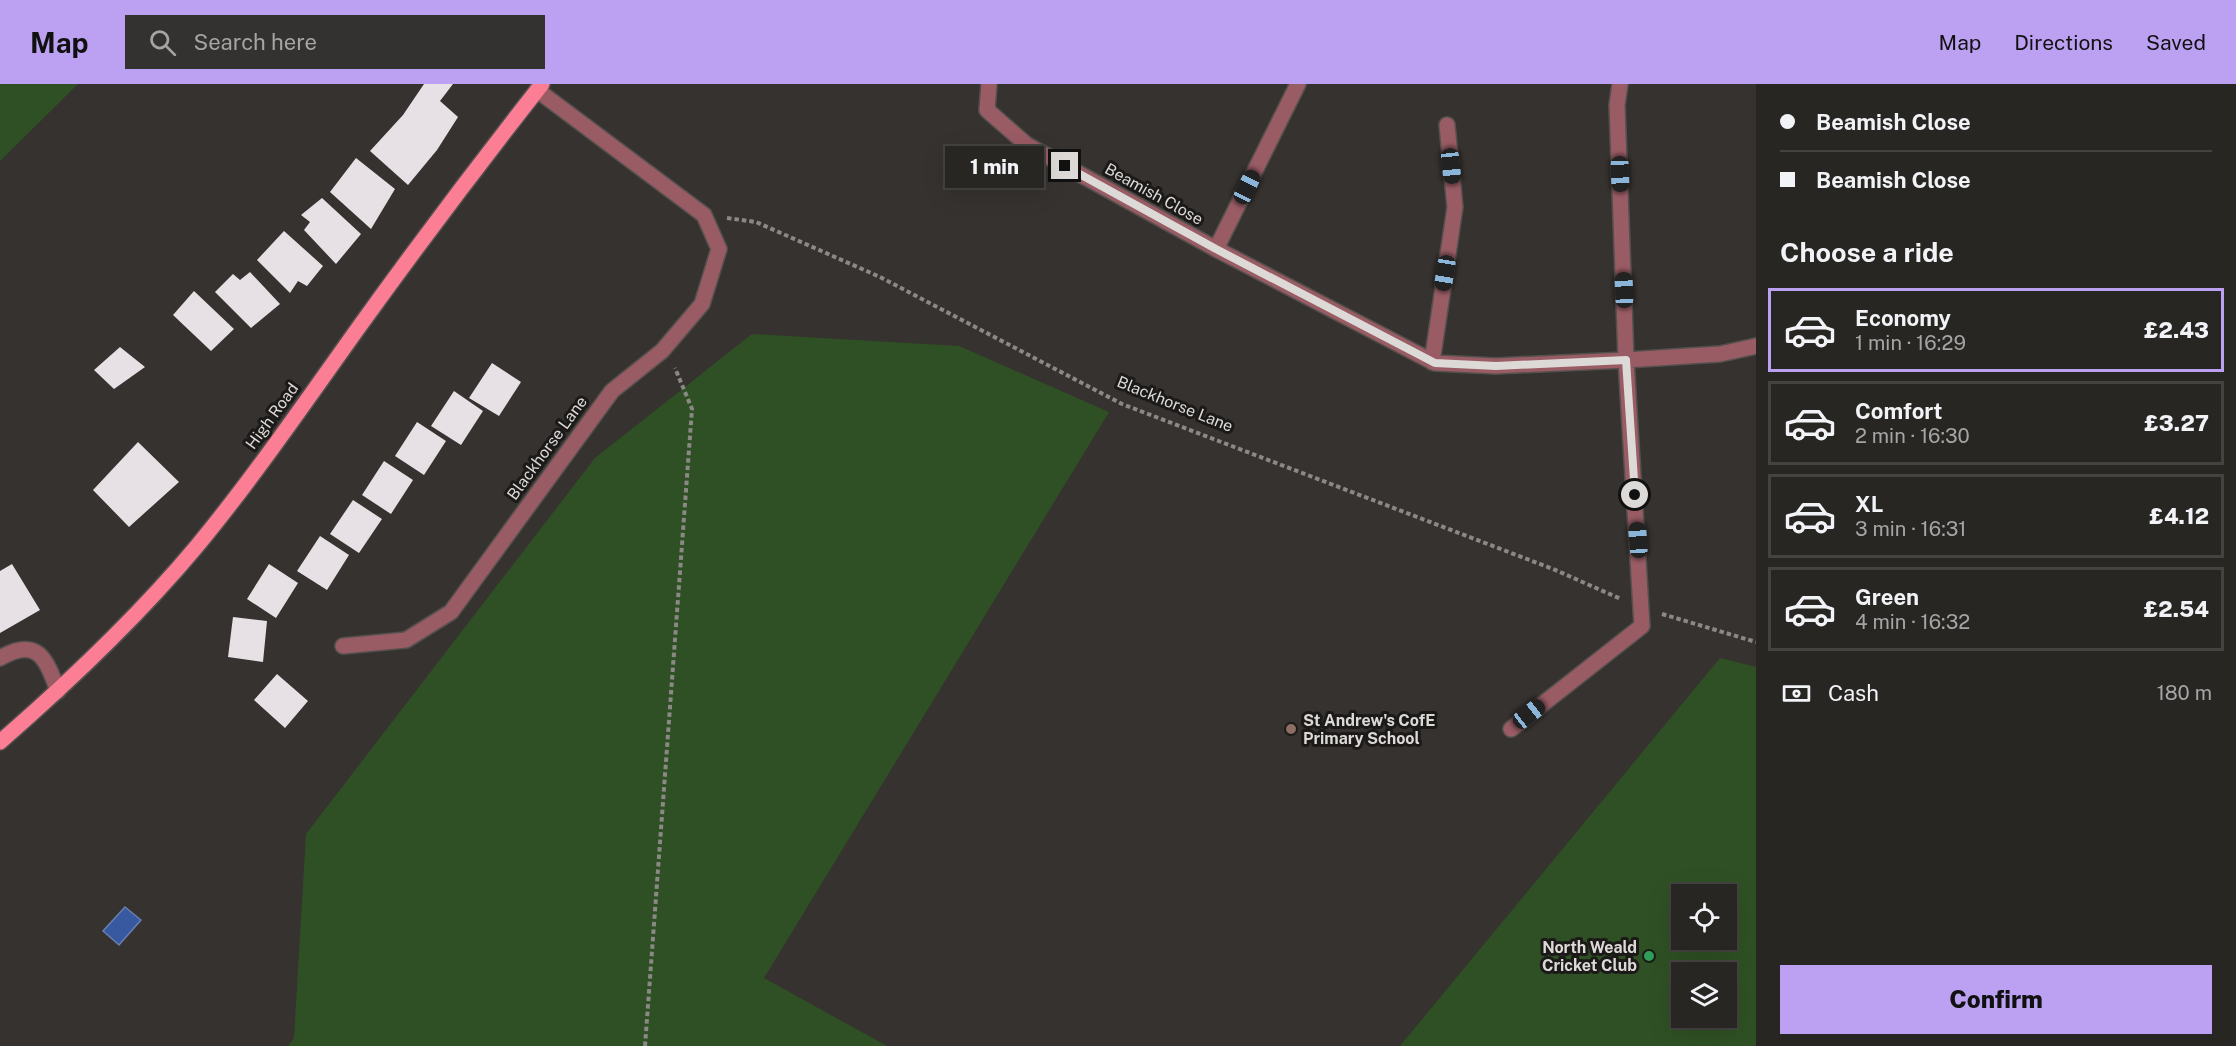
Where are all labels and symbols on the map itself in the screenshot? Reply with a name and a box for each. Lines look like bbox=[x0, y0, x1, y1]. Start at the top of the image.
callout: 1 min bbox=[945, 145, 1044, 187]
car bbox=[1440, 147, 1462, 185]
route end bbox=[1051, 152, 1078, 179]
car bbox=[1610, 156, 1630, 192]
street label: Beamish Close bbox=[1102, 159, 1206, 229]
car bbox=[1231, 167, 1263, 207]
car bbox=[1433, 254, 1457, 292]
car bbox=[1614, 272, 1634, 308]
street label: Blackhorse Lane bbox=[1114, 372, 1236, 436]
street label: High Road bbox=[242, 379, 302, 453]
street label: Blackhorse Lane bbox=[503, 392, 591, 504]
route start bbox=[1621, 481, 1648, 508]
car bbox=[1628, 521, 1648, 559]
car bbox=[1509, 696, 1549, 732]
place label: St Andrew's CofE Primary School bbox=[1303, 711, 1435, 748]
marker: St Andrew's CofE Primary School bbox=[1284, 722, 1298, 736]
place label: North Weald Cricket Club bbox=[1542, 938, 1637, 975]
marker: North Weald Cricket Club bbox=[1642, 949, 1656, 963]

